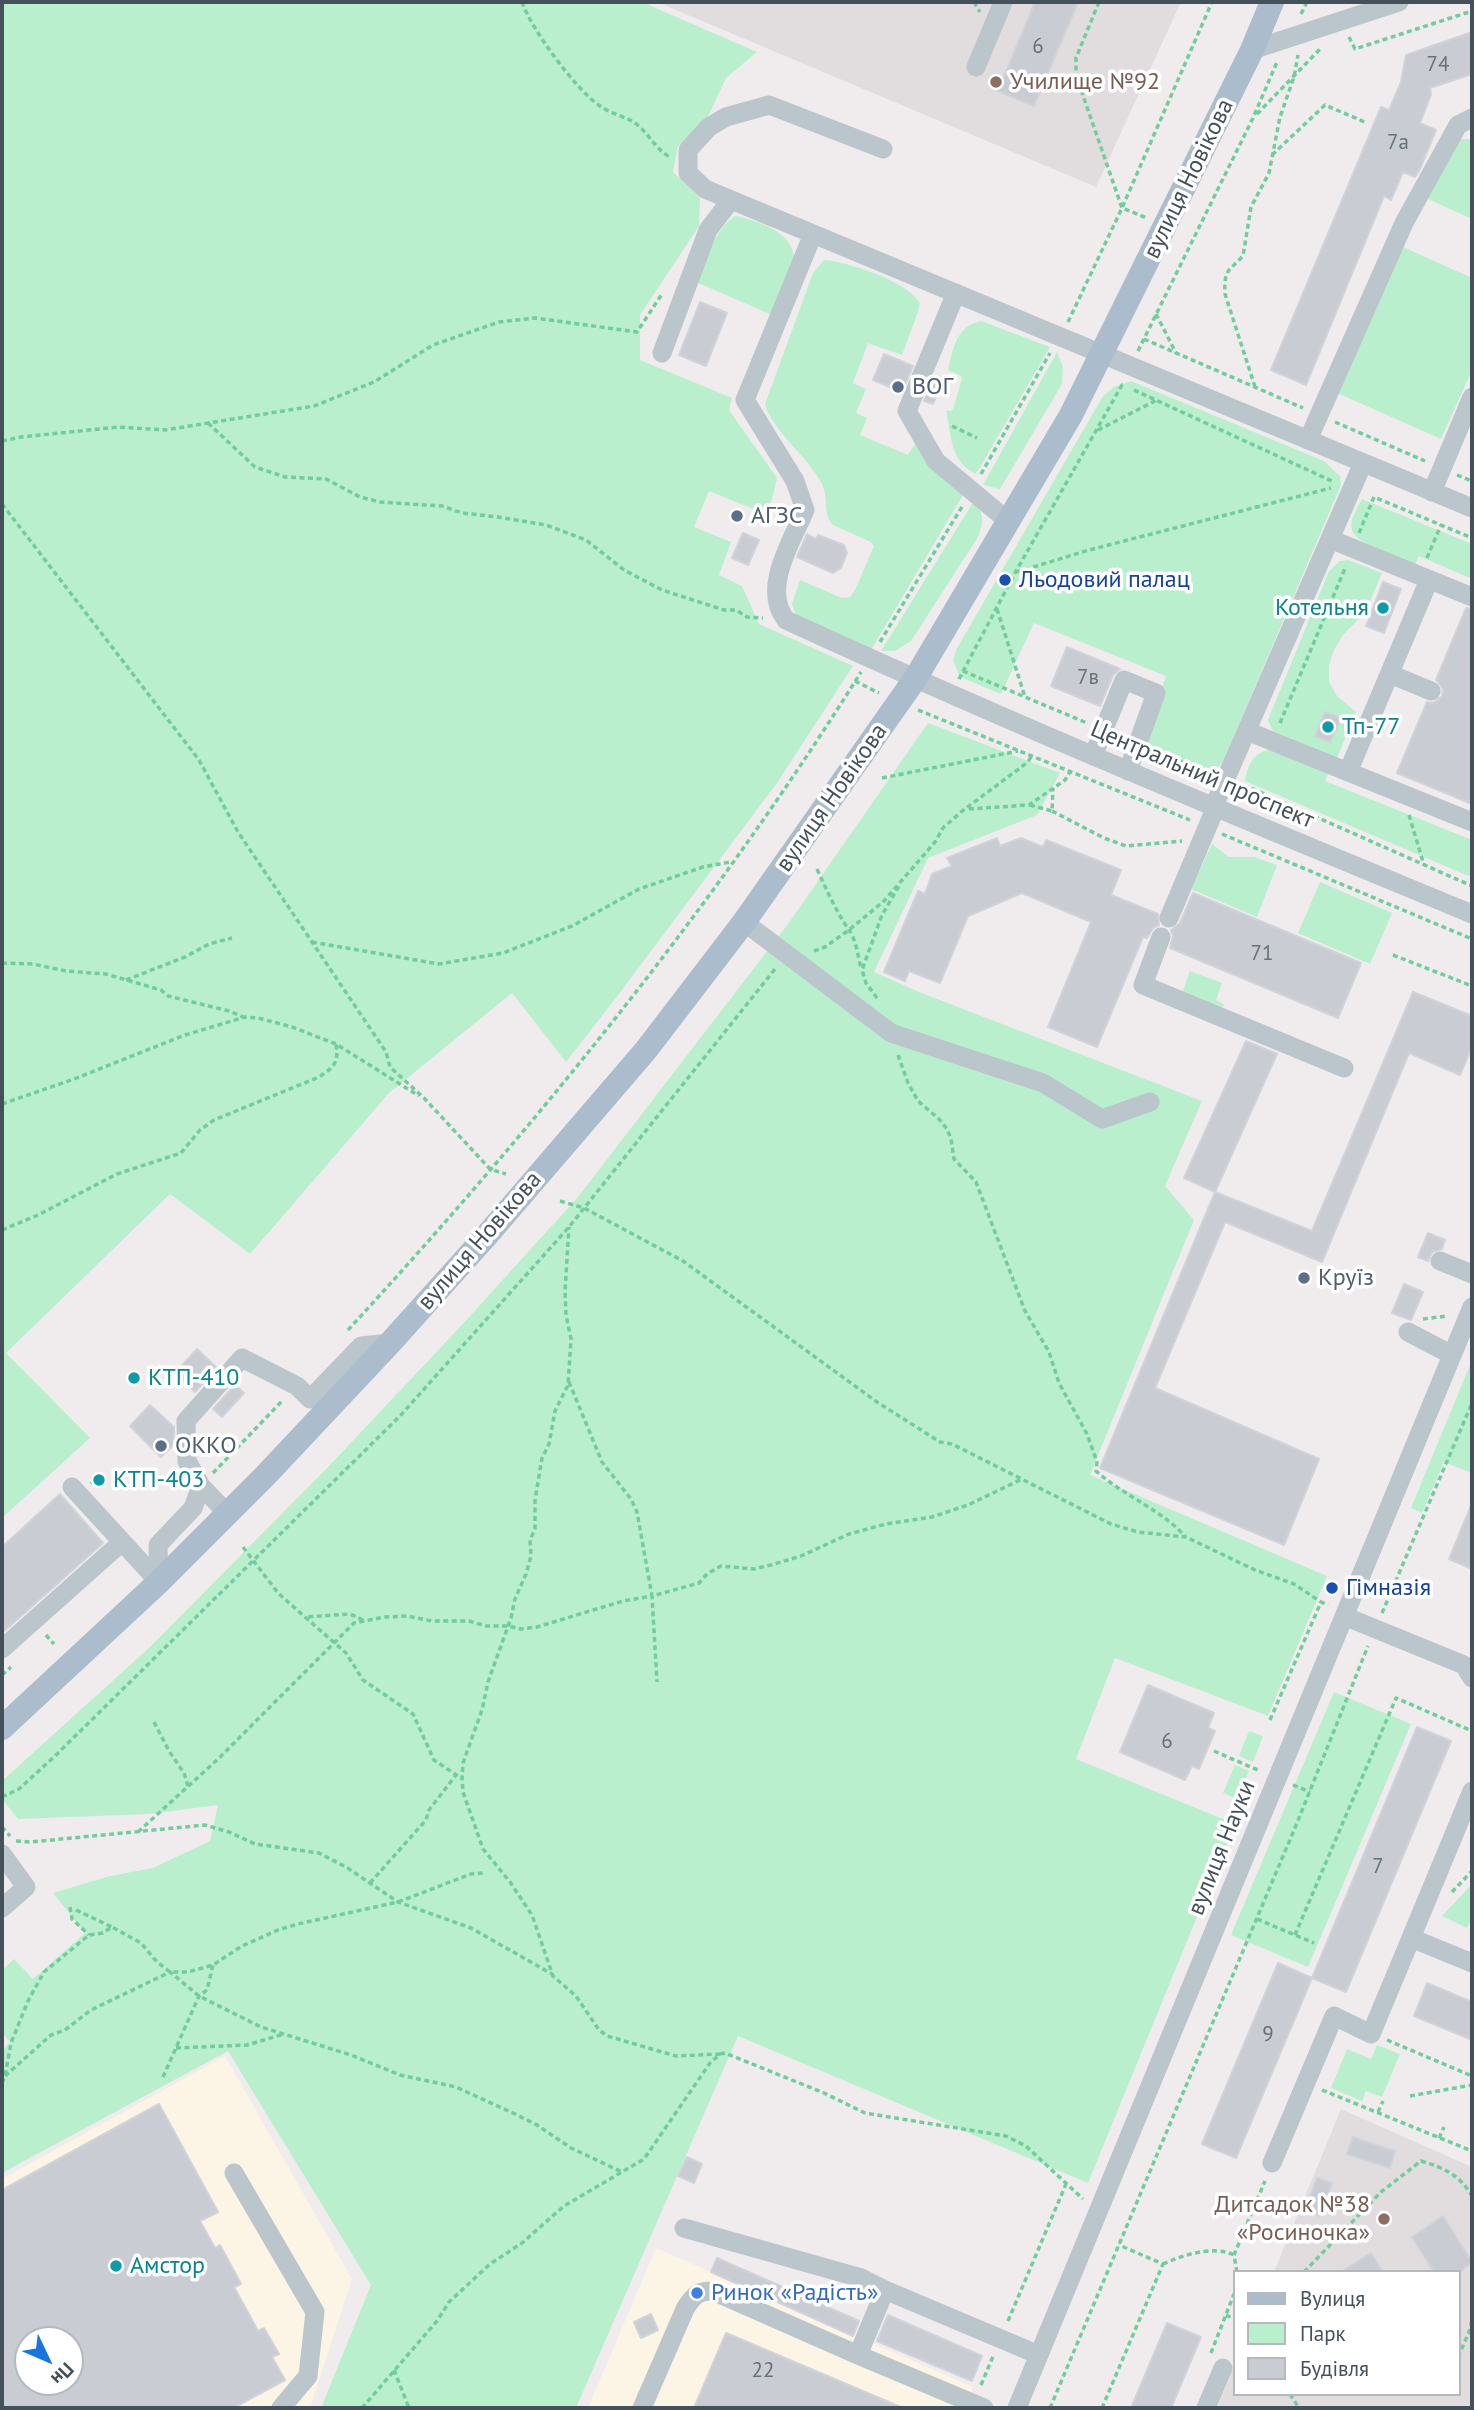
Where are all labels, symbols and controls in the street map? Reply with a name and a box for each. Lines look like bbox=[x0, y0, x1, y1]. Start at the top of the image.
house number: 6 bbox=[1032, 34, 1044, 60]
house number: 74 bbox=[1427, 52, 1449, 78]
place label: Училище №92 bbox=[1010, 68, 1160, 96]
marker: Училище №92 bbox=[988, 74, 1004, 90]
street label: вулиця Новікова bbox=[1138, 94, 1240, 264]
house number: 7а bbox=[1387, 130, 1409, 156]
place label: ВОГ bbox=[912, 373, 953, 401]
marker: ВОГ bbox=[890, 379, 906, 395]
place label: АГЗС bbox=[751, 502, 802, 530]
marker: АГЗС bbox=[729, 508, 745, 524]
place label: Льодовий палац bbox=[1019, 566, 1190, 594]
marker: Льодовий палац bbox=[997, 572, 1013, 588]
place label: Котельня bbox=[1275, 594, 1369, 622]
marker: Котельня bbox=[1375, 600, 1391, 616]
house number: 7в bbox=[1077, 665, 1099, 691]
place label: Тп-77 bbox=[1342, 713, 1400, 741]
street label: Центральний проспект bbox=[1086, 715, 1318, 835]
street label: вулиця Новікова bbox=[770, 718, 894, 878]
marker: Тп-77 bbox=[1320, 719, 1336, 735]
house number: 71 bbox=[1251, 941, 1273, 967]
street label: вулиця Новікова bbox=[412, 1166, 548, 1316]
place label: Круїз bbox=[1318, 1264, 1374, 1292]
marker: Круїз bbox=[1296, 1270, 1312, 1286]
place label: КТП-410 bbox=[148, 1364, 239, 1392]
marker: КТП-410 bbox=[126, 1370, 142, 1386]
place label: ОККО bbox=[175, 1432, 237, 1460]
marker: ОККО bbox=[153, 1438, 169, 1454]
place label: КТП-403 bbox=[113, 1466, 204, 1494]
marker: КТП-403 bbox=[91, 1472, 107, 1488]
place label: Гімназія bbox=[1346, 1574, 1431, 1602]
marker: Гімназія bbox=[1324, 1580, 1340, 1596]
house number: 6 bbox=[1161, 1729, 1173, 1755]
street label: вулиця Науки bbox=[1182, 1776, 1262, 1920]
house number: 7 bbox=[1372, 1854, 1384, 1880]
house number: 9 bbox=[1262, 2022, 1274, 2048]
place label: Дитсадок №38 «Росиночка» bbox=[1215, 2191, 1370, 2247]
marker: Дитсадок №38 «Росиночка» bbox=[1376, 2211, 1392, 2227]
place label: Амстор bbox=[130, 2252, 205, 2280]
marker: Амстор bbox=[108, 2258, 124, 2274]
legend bbox=[1232, 2270, 1460, 2396]
place label: Ринок «Радість» bbox=[711, 2279, 878, 2307]
marker: Ринок «Радість» bbox=[689, 2285, 705, 2301]
text: Вулиця bbox=[1300, 2285, 1365, 2312]
text: Парк bbox=[1300, 2320, 1346, 2347]
north arrow bbox=[14, 2326, 84, 2396]
text: Будівля bbox=[1300, 2355, 1369, 2382]
text: Пн bbox=[46, 2358, 79, 2391]
house number: 22 bbox=[752, 2358, 774, 2384]

